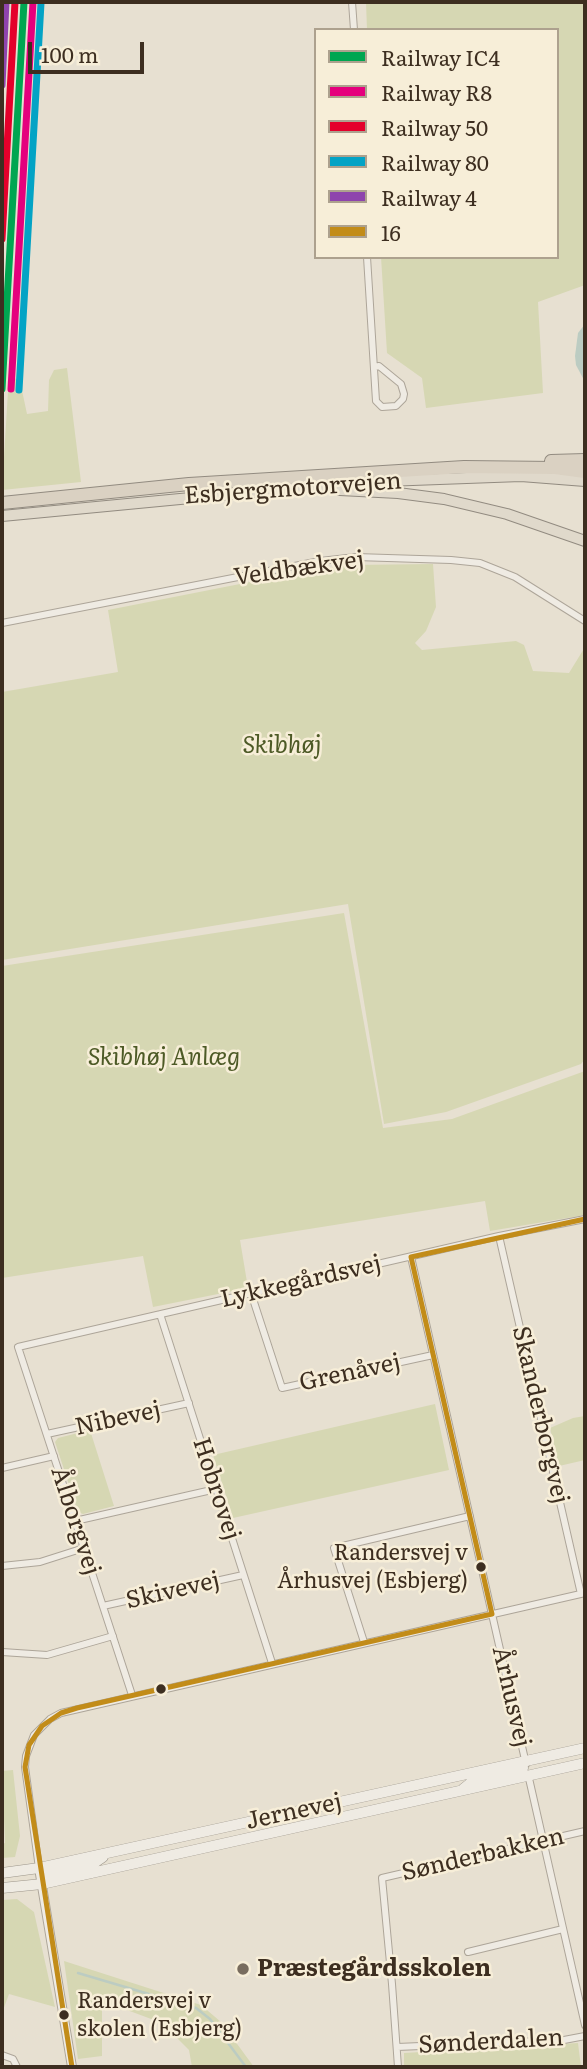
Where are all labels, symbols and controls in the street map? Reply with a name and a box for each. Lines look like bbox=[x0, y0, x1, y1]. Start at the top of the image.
scale bar bbox=[32, 28, 147, 72]
legend bbox=[314, 28, 559, 259]
text: 100 m bbox=[41, 38, 98, 69]
text: Railway IC4 bbox=[381, 41, 500, 72]
text: Railway R8 bbox=[381, 76, 492, 107]
text: Railway 50 bbox=[381, 111, 488, 142]
text: Railway 80 bbox=[381, 146, 489, 177]
text: Railway 4 bbox=[381, 181, 477, 212]
text: 16 bbox=[381, 216, 401, 247]
street label: Esbjergmotorvejen bbox=[183, 467, 403, 511]
street label: Veldbækvej bbox=[232, 546, 366, 592]
park label: Skibhøj bbox=[242, 732, 322, 760]
park label: Skibhøj Anlæg bbox=[88, 1044, 240, 1072]
street label: Lykkegårdsvej bbox=[218, 1250, 384, 1314]
street label: Skanderborgvej bbox=[506, 1323, 574, 1507]
street label: Grenåvej bbox=[297, 1348, 403, 1398]
street label: Nibevej bbox=[72, 1396, 164, 1442]
street label: Hobrovej bbox=[186, 1434, 246, 1544]
street label: Ålborgvej bbox=[44, 1463, 106, 1579]
place label: Randersvej v Århusvej (Esbjerg) bbox=[277, 1541, 468, 1592]
marker: Randersvej v Århusvej (Esbjerg) bbox=[474, 1560, 488, 1574]
street label: Skivevej bbox=[123, 1566, 223, 1616]
street label: Århusvej bbox=[485, 1644, 537, 1750]
unlabelled marker bbox=[154, 1682, 168, 1696]
street label: Jernevej bbox=[243, 1788, 345, 1836]
street label: Sønderbakken bbox=[399, 1822, 567, 1888]
place label: Præstegårdsskolen bbox=[257, 1955, 491, 1983]
marker: Præstegårdsskolen bbox=[235, 1961, 251, 1977]
place label: Randersvej v skolen (Esbjerg) bbox=[77, 1989, 242, 2040]
marker: Randersvej v skolen (Esbjerg) bbox=[57, 2008, 71, 2022]
street label: Sønderdalen bbox=[418, 2024, 564, 2060]

